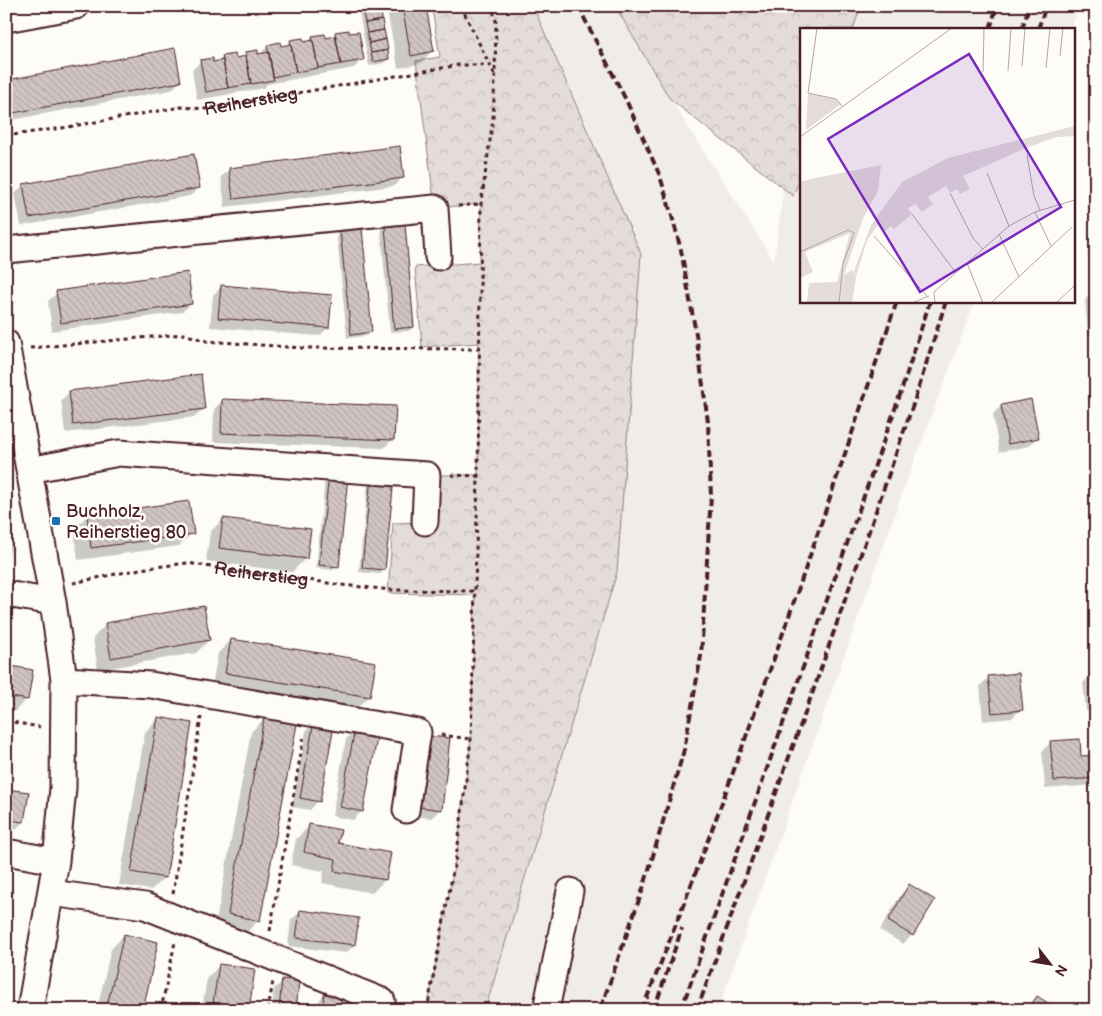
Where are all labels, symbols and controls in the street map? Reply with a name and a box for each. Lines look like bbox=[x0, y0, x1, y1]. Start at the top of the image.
inset map bbox=[800, 28, 1074, 302]
street label: Reiherstieg bbox=[203, 83, 299, 120]
place label: Buchholz, Reiherstieg 80 bbox=[66, 501, 186, 543]
marker: Buchholz, Reiherstieg 80 bbox=[50, 515, 62, 527]
street label: Reiherstieg bbox=[213, 558, 309, 591]
north arrow bbox=[1024, 938, 1074, 988]
text: N bbox=[1051, 962, 1071, 979]

